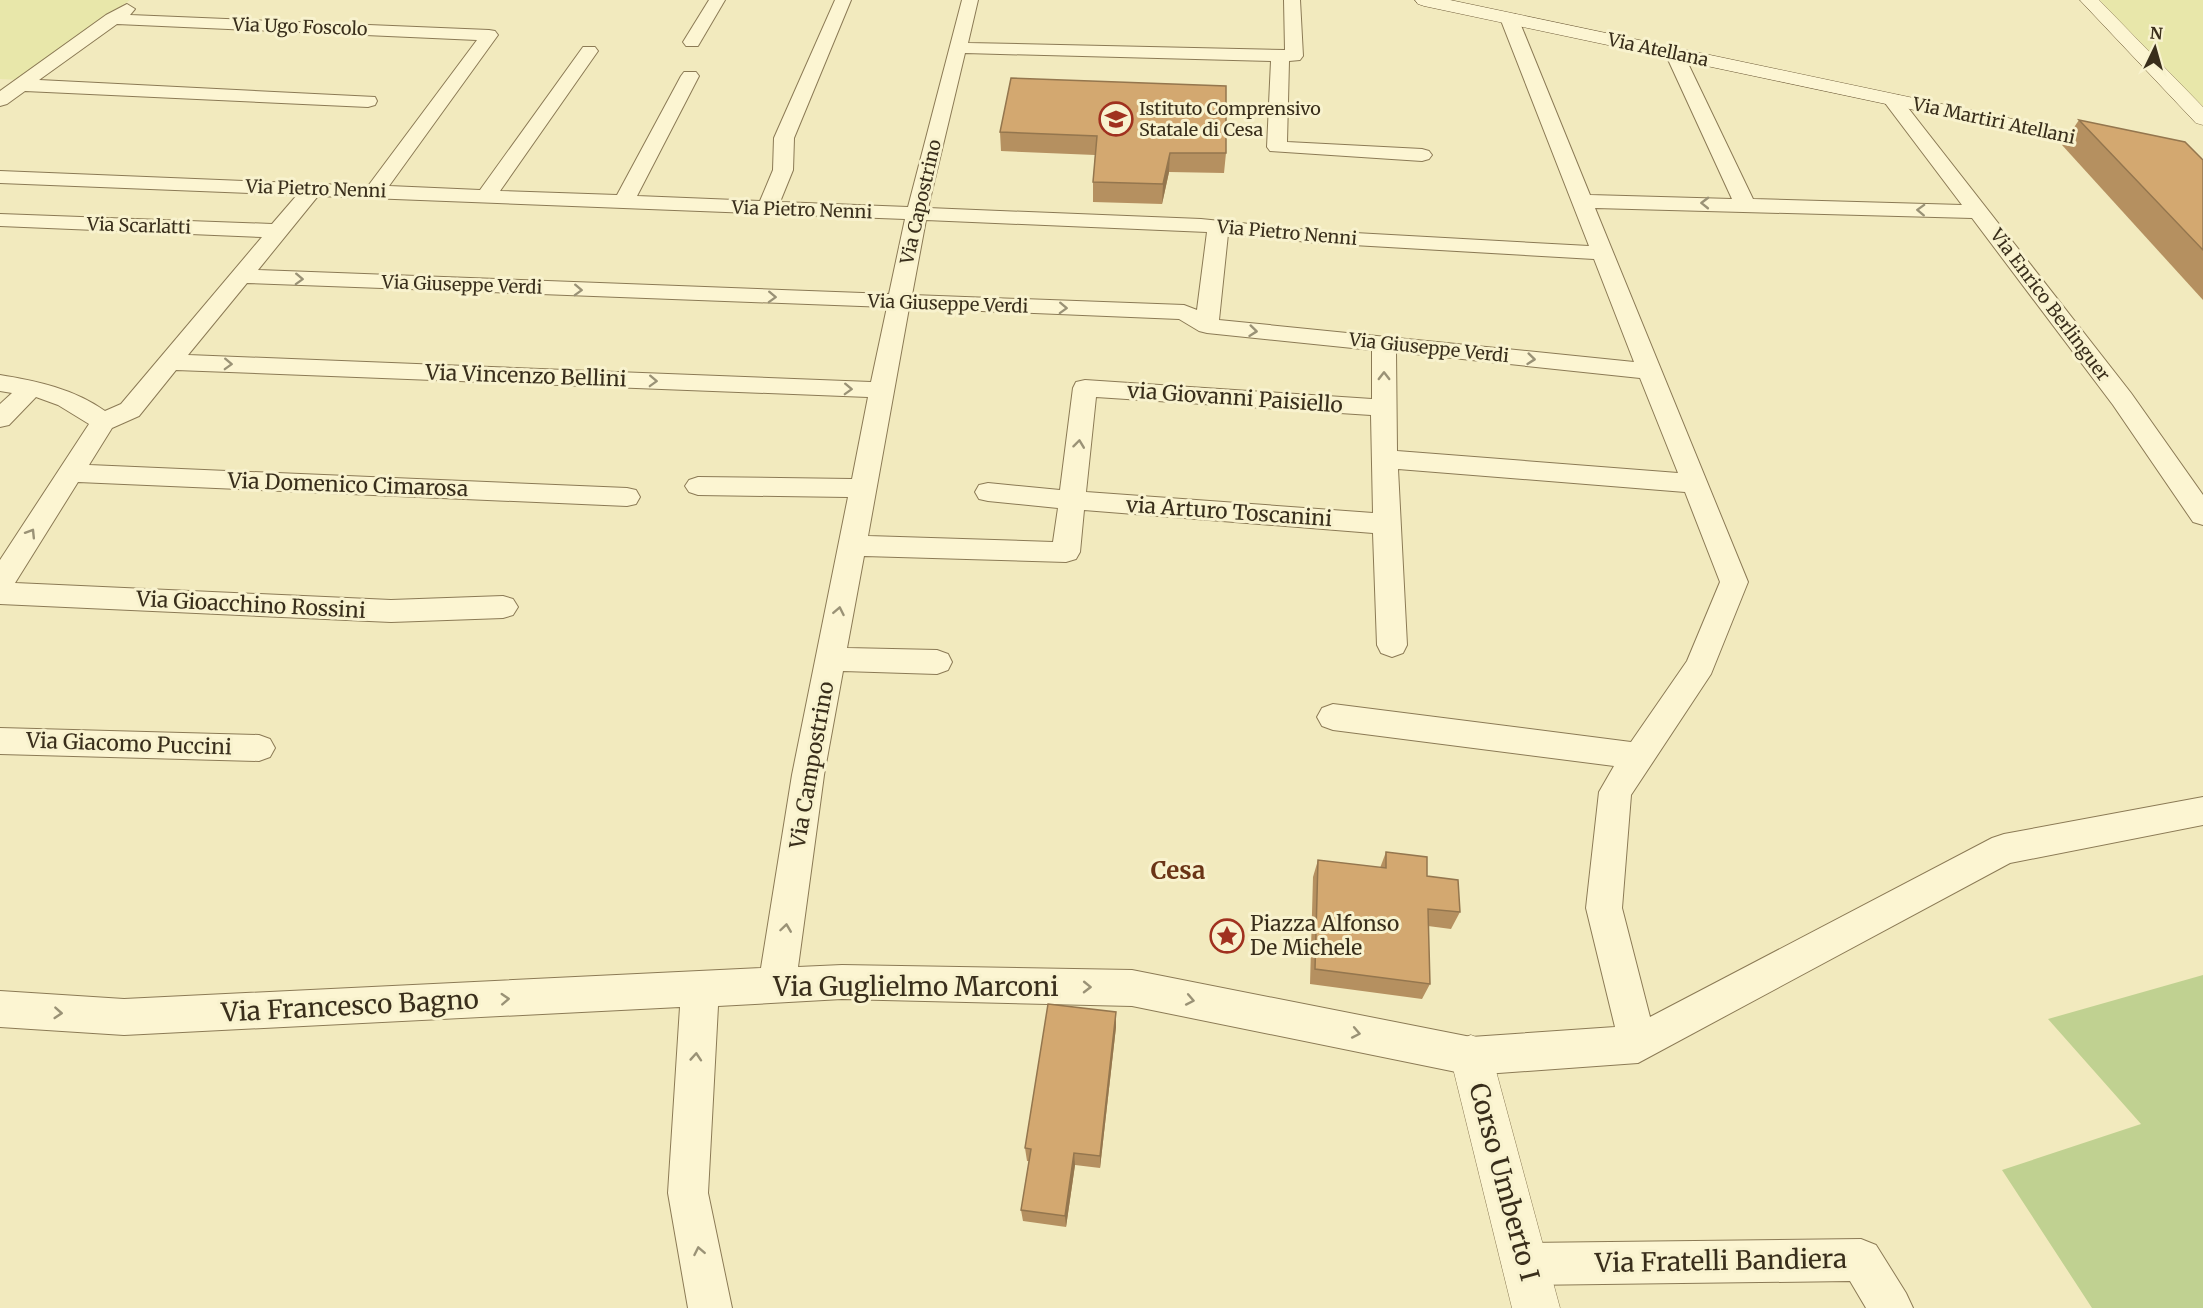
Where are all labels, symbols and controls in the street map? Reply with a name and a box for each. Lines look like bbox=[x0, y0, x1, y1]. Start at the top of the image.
street label: Via Ugo Foscolo bbox=[231, 13, 368, 40]
north arrow bbox=[2125, 18, 2185, 78]
text: N bbox=[2149, 23, 2164, 44]
street label: Via Atellana bbox=[1605, 27, 1711, 71]
street label: Via Martiri Atellani bbox=[1910, 92, 2078, 149]
place label: Istituto Comprensivo Statale di Cesa bbox=[1139, 97, 1321, 141]
school or university icon: Istituto Comprensivo Statale di Cesa bbox=[1098, 101, 1134, 137]
street label: Via Capostrino bbox=[895, 137, 946, 267]
street label: Via Pietro Nenni bbox=[244, 175, 387, 202]
street label: Via Pietro Nenni bbox=[730, 196, 873, 223]
one-way arrow bbox=[1700, 197, 1709, 209]
one-way arrow bbox=[1916, 204, 1925, 217]
street label: Via Scarlatti bbox=[86, 212, 192, 239]
street label: Via Pietro Nenni bbox=[1215, 215, 1358, 250]
street label: Via Enrico Berlinguer bbox=[1985, 223, 2115, 385]
street label: Via Giuseppe Verdi bbox=[380, 270, 543, 299]
one-way arrow bbox=[294, 272, 303, 285]
one-way arrow bbox=[573, 283, 582, 296]
street label: Via Giuseppe Verdi bbox=[866, 289, 1029, 318]
one-way arrow bbox=[768, 291, 777, 304]
one-way arrow bbox=[1058, 301, 1067, 314]
one-way arrow bbox=[1249, 324, 1258, 337]
street label: Via Giuseppe Verdi bbox=[1347, 328, 1510, 367]
one-way arrow bbox=[1526, 352, 1535, 365]
one-way arrow bbox=[223, 358, 232, 371]
street label: Via Vincenzo Bellini bbox=[424, 358, 627, 393]
one-way arrow bbox=[1378, 371, 1390, 380]
one-way arrow bbox=[649, 375, 658, 387]
street label: via Giovanni Paisiello bbox=[1125, 376, 1344, 418]
one-way arrow bbox=[844, 382, 853, 395]
one-way arrow bbox=[1072, 440, 1084, 449]
street label: Via Domenico Cimarosa bbox=[226, 467, 469, 502]
street label: via Arturo Toscanini bbox=[1124, 491, 1333, 532]
one-way arrow bbox=[24, 529, 36, 539]
street label: Via Gioacchino Rossini bbox=[135, 585, 366, 624]
one-way arrow bbox=[832, 606, 845, 616]
street label: Via Campostrino bbox=[783, 679, 839, 852]
street label: Via Giacomo Puccini bbox=[25, 726, 232, 761]
district label: Cesa bbox=[1151, 855, 1205, 886]
place label: Piazza Alfonso De Michele bbox=[1250, 910, 1399, 961]
place icon: Piazza Alfonso De Michele bbox=[1209, 918, 1245, 954]
one-way arrow bbox=[779, 923, 791, 932]
street label: Via Guglielmo Marconi bbox=[772, 970, 1059, 1003]
one-way arrow bbox=[1083, 981, 1092, 994]
street label: Via Francesco Bagno bbox=[219, 982, 479, 1029]
one-way arrow bbox=[500, 992, 509, 1005]
one-way arrow bbox=[1184, 993, 1194, 1006]
one-way arrow bbox=[54, 1006, 63, 1019]
one-way arrow bbox=[1351, 1026, 1361, 1039]
one-way arrow bbox=[690, 1052, 703, 1061]
street label: Corso Umberto I bbox=[1462, 1079, 1547, 1285]
street label: Via Fratelli Bandiera bbox=[1594, 1242, 1847, 1279]
one-way arrow bbox=[693, 1246, 706, 1256]

